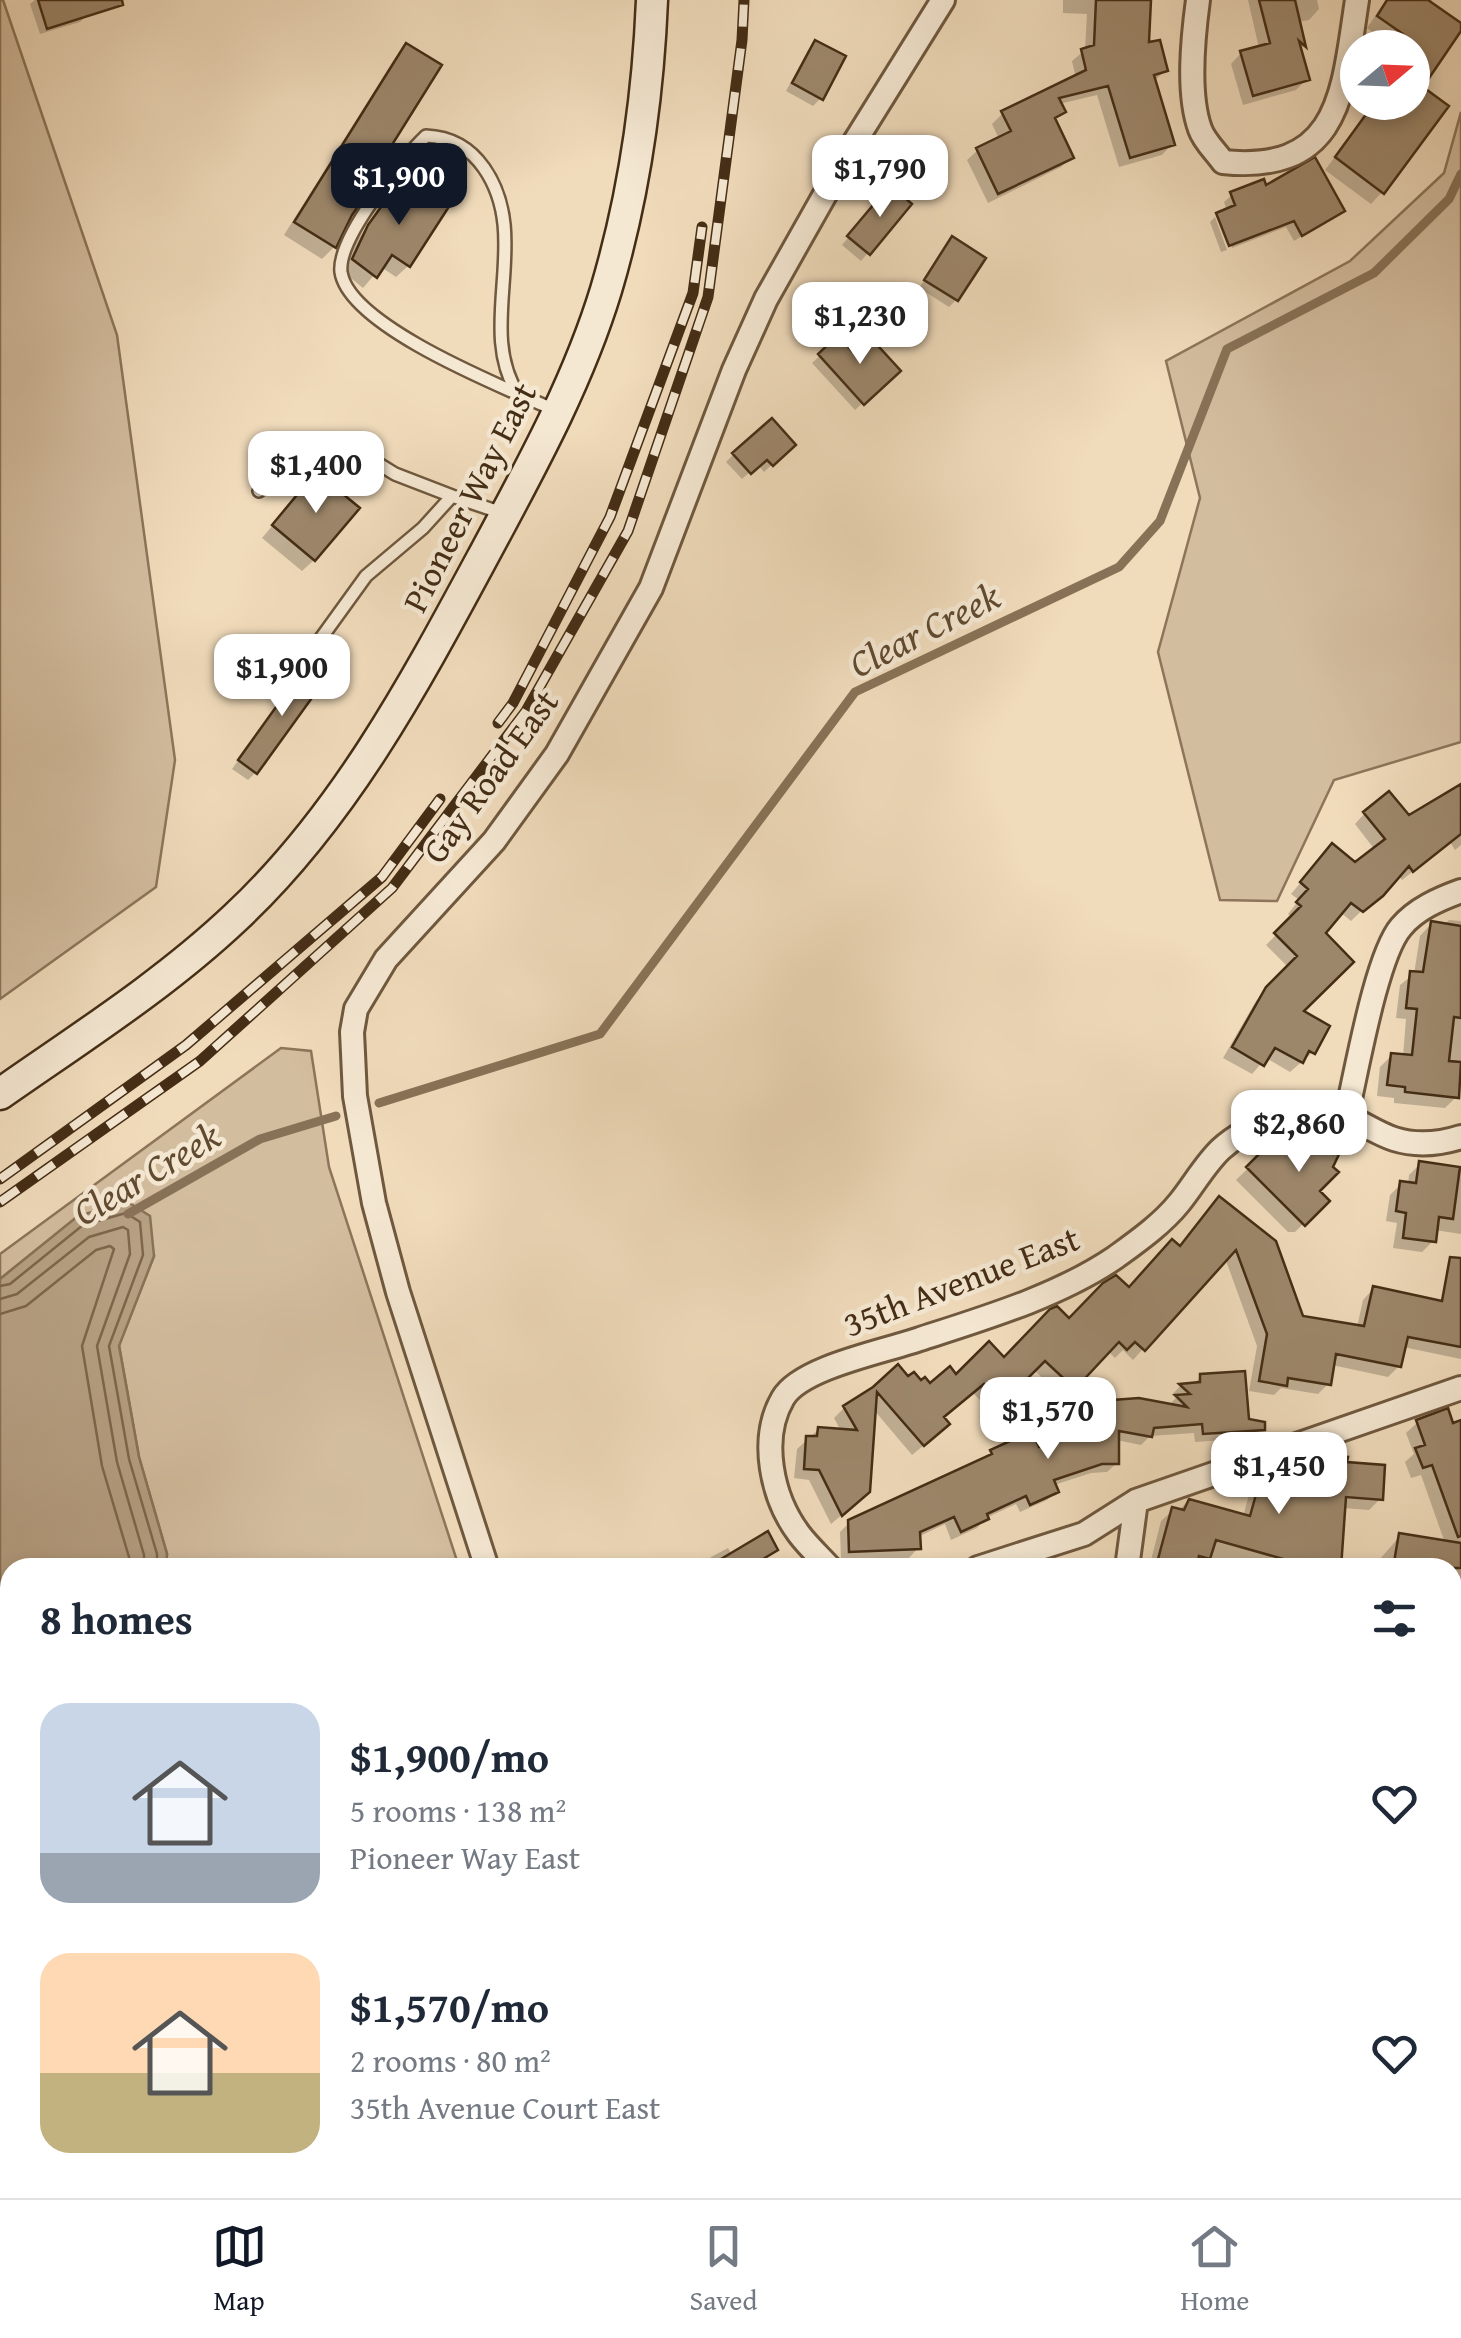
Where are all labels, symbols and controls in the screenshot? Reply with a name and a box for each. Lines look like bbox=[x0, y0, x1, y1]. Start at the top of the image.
north arrow bbox=[1340, 30, 1430, 120]
map controls bbox=[1340, 30, 1430, 120]
pin: $1,790 bbox=[799, 135, 961, 220]
pin: $1,900 bbox=[318, 143, 480, 228]
text: $1,790 bbox=[834, 144, 926, 191]
text: $1,900 bbox=[353, 152, 445, 199]
pin: $1,230 bbox=[779, 282, 941, 367]
text: $1,230 bbox=[814, 291, 906, 338]
street label: Pioneer Way East bbox=[389, 373, 549, 621]
pin: $1,400 bbox=[235, 431, 397, 516]
text: $1,400 bbox=[270, 440, 362, 487]
water label: Clear Creek bbox=[839, 567, 1010, 691]
pin: $1,900 bbox=[201, 634, 363, 719]
text: $1,900 bbox=[236, 643, 328, 690]
street label: Gay Road East bbox=[409, 679, 571, 873]
pin: $2,860 bbox=[1218, 1090, 1380, 1175]
text: $2,860 bbox=[1253, 1099, 1345, 1146]
water label: Clear Creek bbox=[62, 1107, 231, 1239]
street label: 35th Avenue East bbox=[836, 1213, 1086, 1349]
pin: $1,570 bbox=[967, 1377, 1129, 1462]
text: $1,570 bbox=[1002, 1386, 1094, 1433]
pin: $1,450 bbox=[1198, 1432, 1360, 1517]
text: $1,450 bbox=[1233, 1441, 1325, 1488]
text: 8 homes bbox=[40, 1588, 193, 1649]
icon: filters bbox=[1367, 1591, 1422, 1646]
text: $1,900/mo bbox=[350, 1726, 549, 1787]
icon: home bbox=[120, 1743, 240, 1863]
icon: heart bbox=[1367, 1776, 1422, 1831]
text: 5 rooms · 138 m² bbox=[350, 1787, 566, 1834]
text: Pioneer Way East bbox=[350, 1834, 580, 1881]
text: $1,570/mo bbox=[350, 1976, 549, 2037]
icon: home bbox=[120, 1993, 240, 2113]
icon: heart bbox=[1367, 2026, 1422, 2081]
text: 2 rooms · 80 m² bbox=[350, 2037, 551, 2084]
text: 35th Avenue Court East bbox=[350, 2084, 660, 2131]
tab: Map bbox=[212, 2219, 267, 2320]
tab: Saved bbox=[690, 2219, 757, 2320]
tab: Home bbox=[1181, 2219, 1249, 2320]

